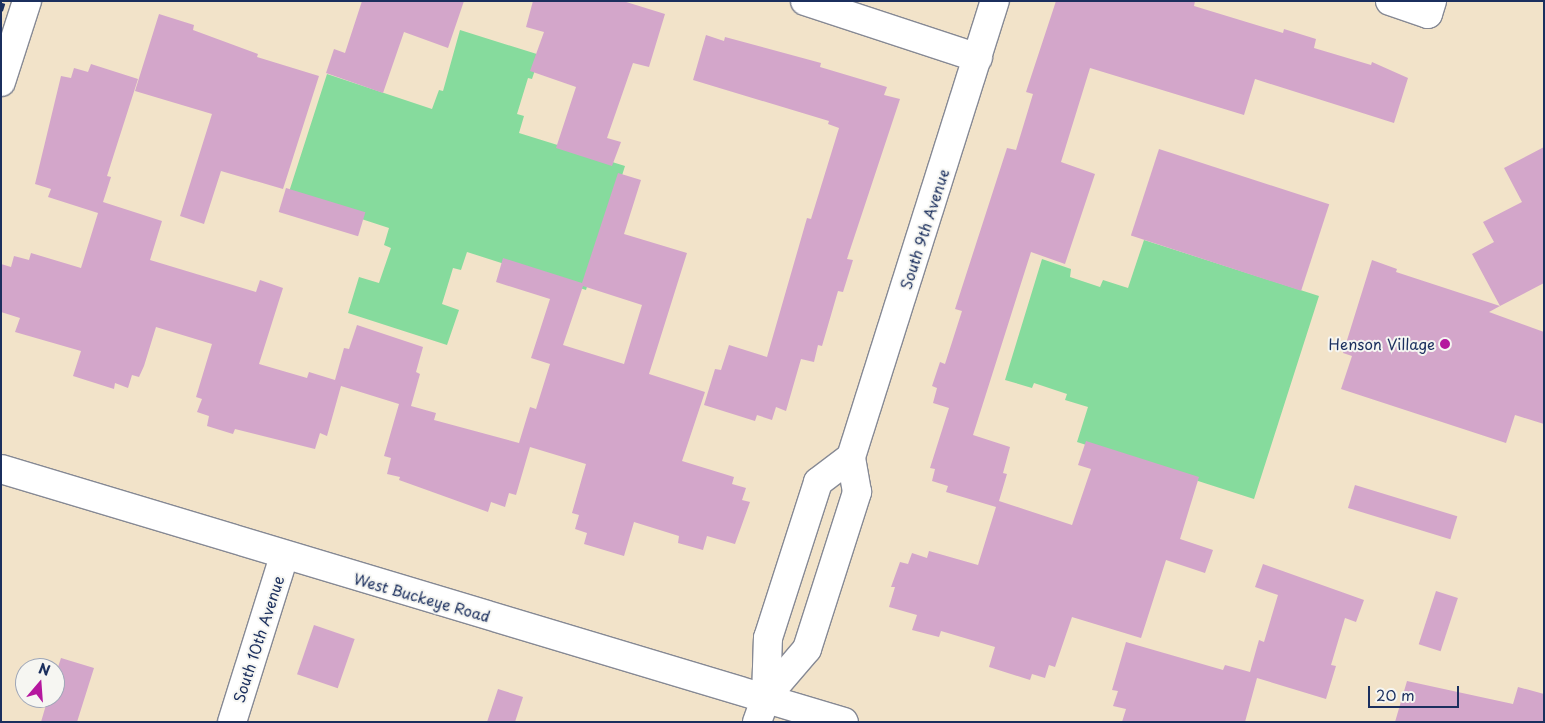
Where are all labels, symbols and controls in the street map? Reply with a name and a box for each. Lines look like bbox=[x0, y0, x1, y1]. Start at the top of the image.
street label: South 9th Avenue bbox=[896, 166, 952, 292]
place label: Henson Village bbox=[1329, 335, 1435, 353]
marker: Henson Village bbox=[1439, 338, 1451, 350]
street label: West Buckeye Road bbox=[351, 569, 493, 625]
street label: South 10th Avenue bbox=[229, 572, 287, 706]
north arrow bbox=[15, 658, 65, 708]
text: N bbox=[36, 658, 53, 681]
scale bar bbox=[1370, 676, 1461, 708]
text: 20 m bbox=[1376, 683, 1415, 706]

